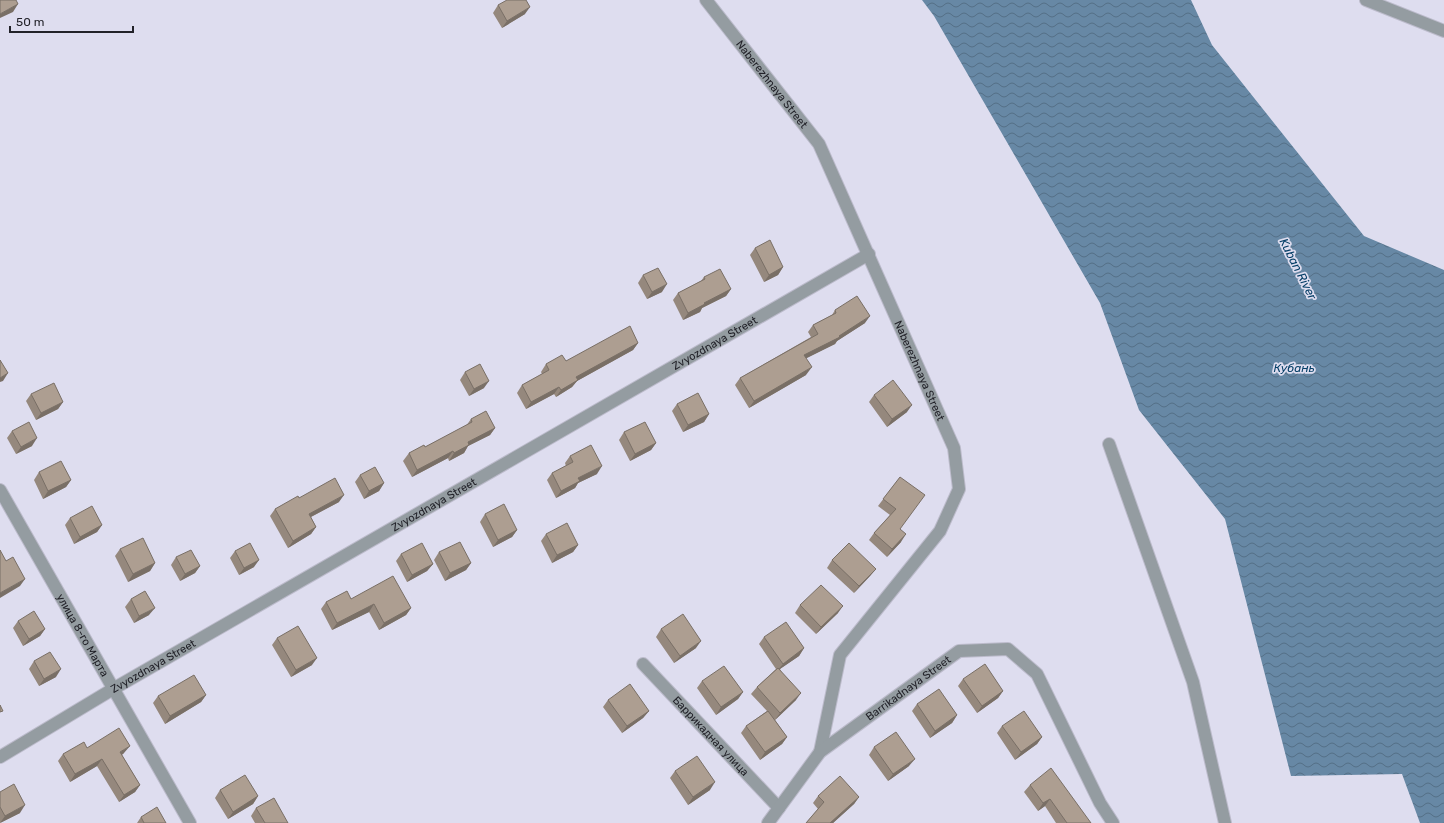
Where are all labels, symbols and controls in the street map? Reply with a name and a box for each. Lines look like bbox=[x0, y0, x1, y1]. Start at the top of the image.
scale bar bbox=[10, 8, 133, 34]
text: 50 m bbox=[16, 15, 44, 29]
street label: Naberezhnaya Street bbox=[733, 38, 811, 132]
water label: Kuban River bbox=[1277, 236, 1320, 302]
street label: Zvyozdnaya Street bbox=[670, 313, 760, 373]
street label: Naberezhnaya Street bbox=[891, 319, 947, 423]
water label: Кубань bbox=[1273, 361, 1315, 375]
street label: Zvyozdnaya Street bbox=[389, 475, 479, 534]
street label: улица 8-го Марта bbox=[54, 591, 111, 679]
street label: Zvyozdnaya Street bbox=[108, 637, 199, 696]
street label: Barrikadnaya Street bbox=[863, 653, 954, 724]
street label: Баррикадная улица bbox=[670, 694, 751, 779]

